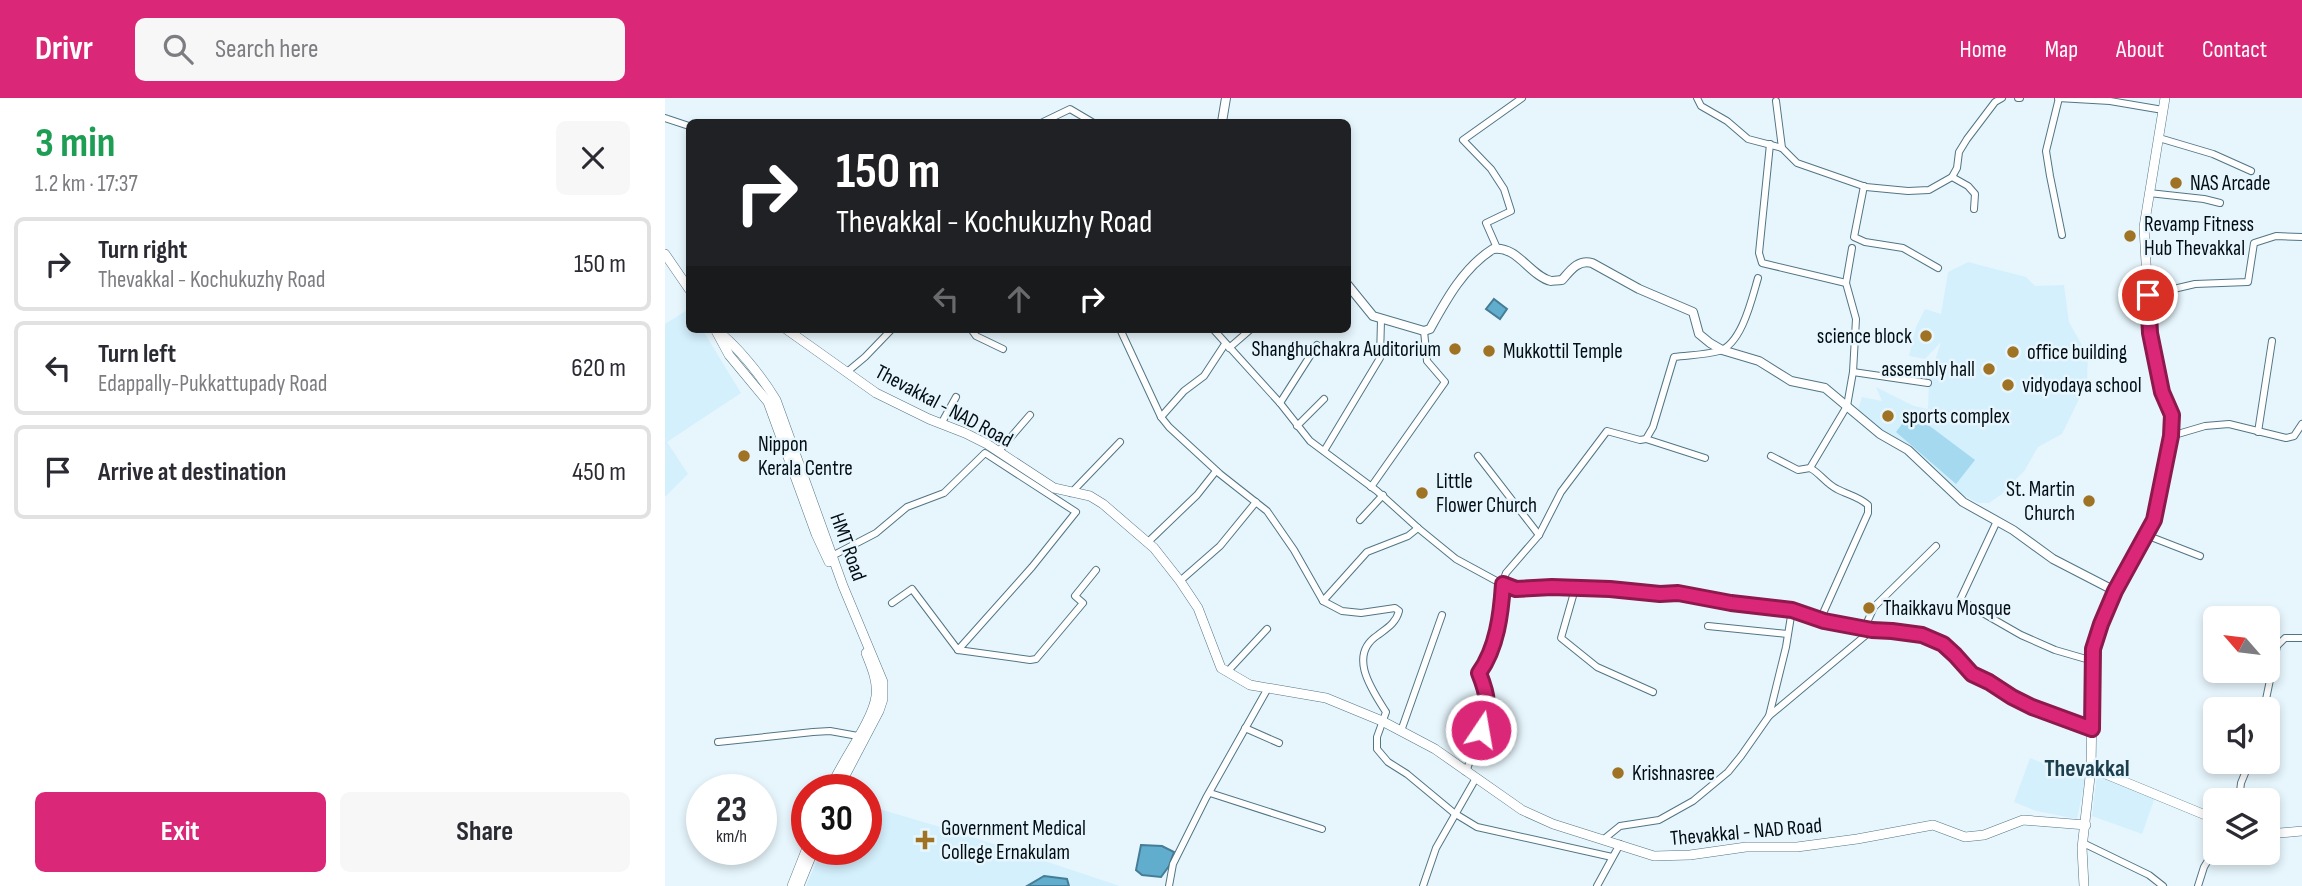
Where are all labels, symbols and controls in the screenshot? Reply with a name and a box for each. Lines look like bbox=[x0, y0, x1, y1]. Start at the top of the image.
search box bbox=[135, 18, 625, 81]
text: Drivr bbox=[35, 29, 93, 69]
icon: search bbox=[159, 30, 197, 68]
text: Search here bbox=[215, 34, 318, 65]
text: Home bbox=[1959, 35, 2007, 64]
text: Map bbox=[2045, 35, 2078, 64]
text: About bbox=[2116, 35, 2164, 64]
text: Contact bbox=[2202, 35, 2267, 64]
text: 3 min bbox=[35, 118, 115, 169]
button: close bbox=[556, 121, 630, 195]
text: 150 m bbox=[836, 143, 940, 202]
icon: right bbox=[721, 147, 812, 238]
text: 1.2 km · 17:37 bbox=[35, 170, 138, 198]
place label: NAS Arcade bbox=[2190, 171, 2271, 196]
marker: NAS Arcade bbox=[2168, 175, 2184, 191]
text: Thevakkal - Kochukuzhy Road bbox=[836, 203, 1152, 242]
place label: Revamp Fitness Hub Thevakkal bbox=[2144, 212, 2254, 261]
marker: Revamp Fitness Hub Thevakkal bbox=[2122, 228, 2138, 244]
text: Turn right bbox=[98, 235, 187, 266]
icon: right bbox=[39, 245, 77, 283]
text: 150 m bbox=[574, 249, 626, 280]
pin bbox=[2118, 265, 2178, 325]
text: Thevakkal - Kochukuzhy Road bbox=[98, 266, 325, 294]
icon: arrive bbox=[2129, 276, 2167, 314]
icon: left bbox=[927, 280, 965, 318]
icon: ahead bbox=[1000, 280, 1038, 318]
icon: right bbox=[1073, 280, 1111, 318]
place label: science block bbox=[1817, 324, 1912, 349]
marker: science block bbox=[1918, 328, 1934, 344]
place label: Shanghuchakra Auditorium bbox=[1252, 337, 1441, 362]
text: Turn left bbox=[98, 339, 176, 370]
place label: Mukkottil Temple bbox=[1503, 339, 1623, 364]
place label: office building bbox=[2027, 340, 2127, 365]
marker: Shanghuchakra Auditorium bbox=[1447, 341, 1463, 357]
marker: Mukkottil Temple bbox=[1481, 343, 1497, 359]
marker: office building bbox=[2005, 344, 2021, 360]
icon: left bbox=[39, 349, 77, 387]
text: 620 m bbox=[571, 353, 626, 384]
place label: assembly hall bbox=[1881, 357, 1975, 382]
street label: Thevakkal - NAD Road bbox=[871, 359, 1017, 453]
marker: assembly hall bbox=[1981, 361, 1997, 377]
text: Edappally-Pukkattupady Road bbox=[98, 370, 327, 398]
place label: vidyodaya school bbox=[2022, 373, 2142, 398]
marker: vidyodaya school bbox=[2000, 377, 2016, 393]
place label: sports complex bbox=[1902, 404, 2010, 429]
marker: sports complex bbox=[1880, 408, 1896, 424]
place label: Nippon Kerala Centre bbox=[758, 432, 853, 481]
marker: Nippon Kerala Centre bbox=[736, 448, 752, 464]
icon: arrive bbox=[39, 453, 77, 491]
text: Arrive at destination bbox=[98, 457, 286, 488]
text: 450 m bbox=[572, 457, 626, 488]
place label: Little Flower Church bbox=[1436, 469, 1537, 518]
place label: St. Martin Church bbox=[2006, 477, 2075, 526]
marker: Little Flower Church bbox=[1414, 485, 1430, 501]
marker: St. Martin Church bbox=[2081, 493, 2097, 509]
street label: HMT Road bbox=[824, 510, 872, 584]
place label: Thaikkavu Mosque bbox=[1883, 596, 2011, 621]
marker: Thaikkavu Mosque bbox=[1861, 600, 1877, 616]
north arrow bbox=[2203, 606, 2280, 682]
map controls bbox=[2203, 606, 2280, 865]
position arrow bbox=[1444, 693, 1518, 767]
button: sound bbox=[2203, 697, 2280, 774]
district label: Thevakkal bbox=[2044, 754, 2130, 783]
place label: Krishnasree bbox=[1632, 761, 1715, 786]
marker: Krishnasree bbox=[1610, 765, 1626, 781]
speed limit sign: 30 bbox=[791, 774, 882, 865]
button: layers bbox=[2203, 788, 2280, 865]
text: 23 bbox=[716, 789, 747, 832]
button: Exit bbox=[35, 792, 326, 872]
button: Share bbox=[340, 792, 630, 872]
street label: Thevakkal - NAD Road bbox=[1669, 813, 1823, 851]
place label: Government Medical College Ernakulam bbox=[941, 816, 1086, 865]
text: km/h bbox=[716, 826, 747, 847]
marker: Government Medical College Ernakulam bbox=[915, 830, 935, 850]

